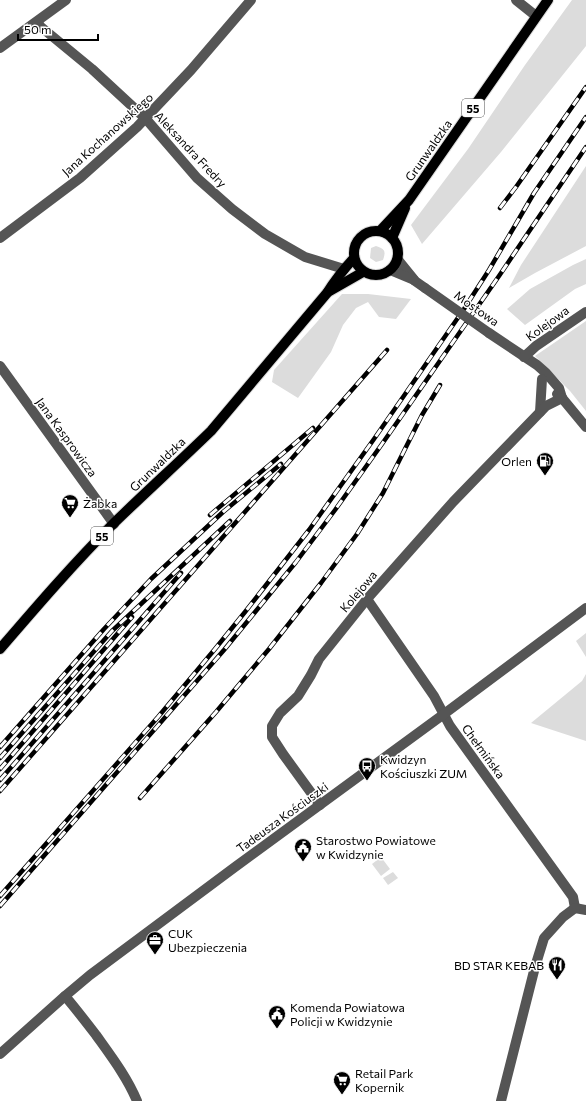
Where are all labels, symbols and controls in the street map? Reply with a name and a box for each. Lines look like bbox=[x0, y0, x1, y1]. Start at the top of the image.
scale bar bbox=[18, 16, 98, 42]
text: 50 m bbox=[24, 22, 52, 36]
street label: Jana Kochanowskiego bbox=[59, 90, 156, 179]
road number: 55 bbox=[462, 99, 484, 117]
street label: Aleksandra Fredry bbox=[152, 108, 230, 190]
street label: Grunwaldzka bbox=[402, 117, 454, 183]
street label: Mostowa bbox=[452, 287, 502, 329]
street label: Kolejowa bbox=[523, 303, 571, 343]
street label: Jana Kasprowicza bbox=[33, 395, 100, 480]
street label: Grunwaldzka bbox=[126, 434, 188, 494]
fuel station icon: Orlen bbox=[535, 451, 555, 476]
place label: Orlen bbox=[501, 454, 532, 468]
supermarket icon: Żabka bbox=[60, 493, 80, 518]
place label: Żabka bbox=[83, 496, 117, 510]
road number: 55 bbox=[91, 527, 113, 545]
street label: Kolejowa bbox=[337, 567, 379, 615]
street label: Chełmińska bbox=[460, 721, 508, 781]
place label: Kwidzyn Kościuszki ZUM bbox=[380, 752, 467, 780]
bus stop icon: Kwidzyn Kościuszki ZUM bbox=[357, 756, 377, 781]
street label: Tadeusza Kościuszki bbox=[233, 779, 331, 855]
place label: Starostwo Powiatowe w Kwidzynie bbox=[316, 833, 436, 861]
public building icon: Starostwo Powiatowe w Kwidzynie bbox=[293, 837, 313, 862]
place label: CUK Ubezpieczenia bbox=[168, 926, 247, 954]
office icon: CUK Ubezpieczenia bbox=[145, 930, 165, 955]
restaurant icon: BD STAR KEBAB bbox=[547, 955, 567, 980]
place label: BD STAR KEBAB bbox=[454, 958, 544, 972]
place label: Komenda Powiatowa Policji w Kwidzynie bbox=[290, 1000, 405, 1028]
public building icon: Komenda Powiatowa Policji w Kwidzynie bbox=[267, 1004, 287, 1029]
place label: Retail Park Kopernik bbox=[355, 1066, 414, 1094]
supermarket icon: Retail Park Kopernik bbox=[332, 1070, 352, 1095]

